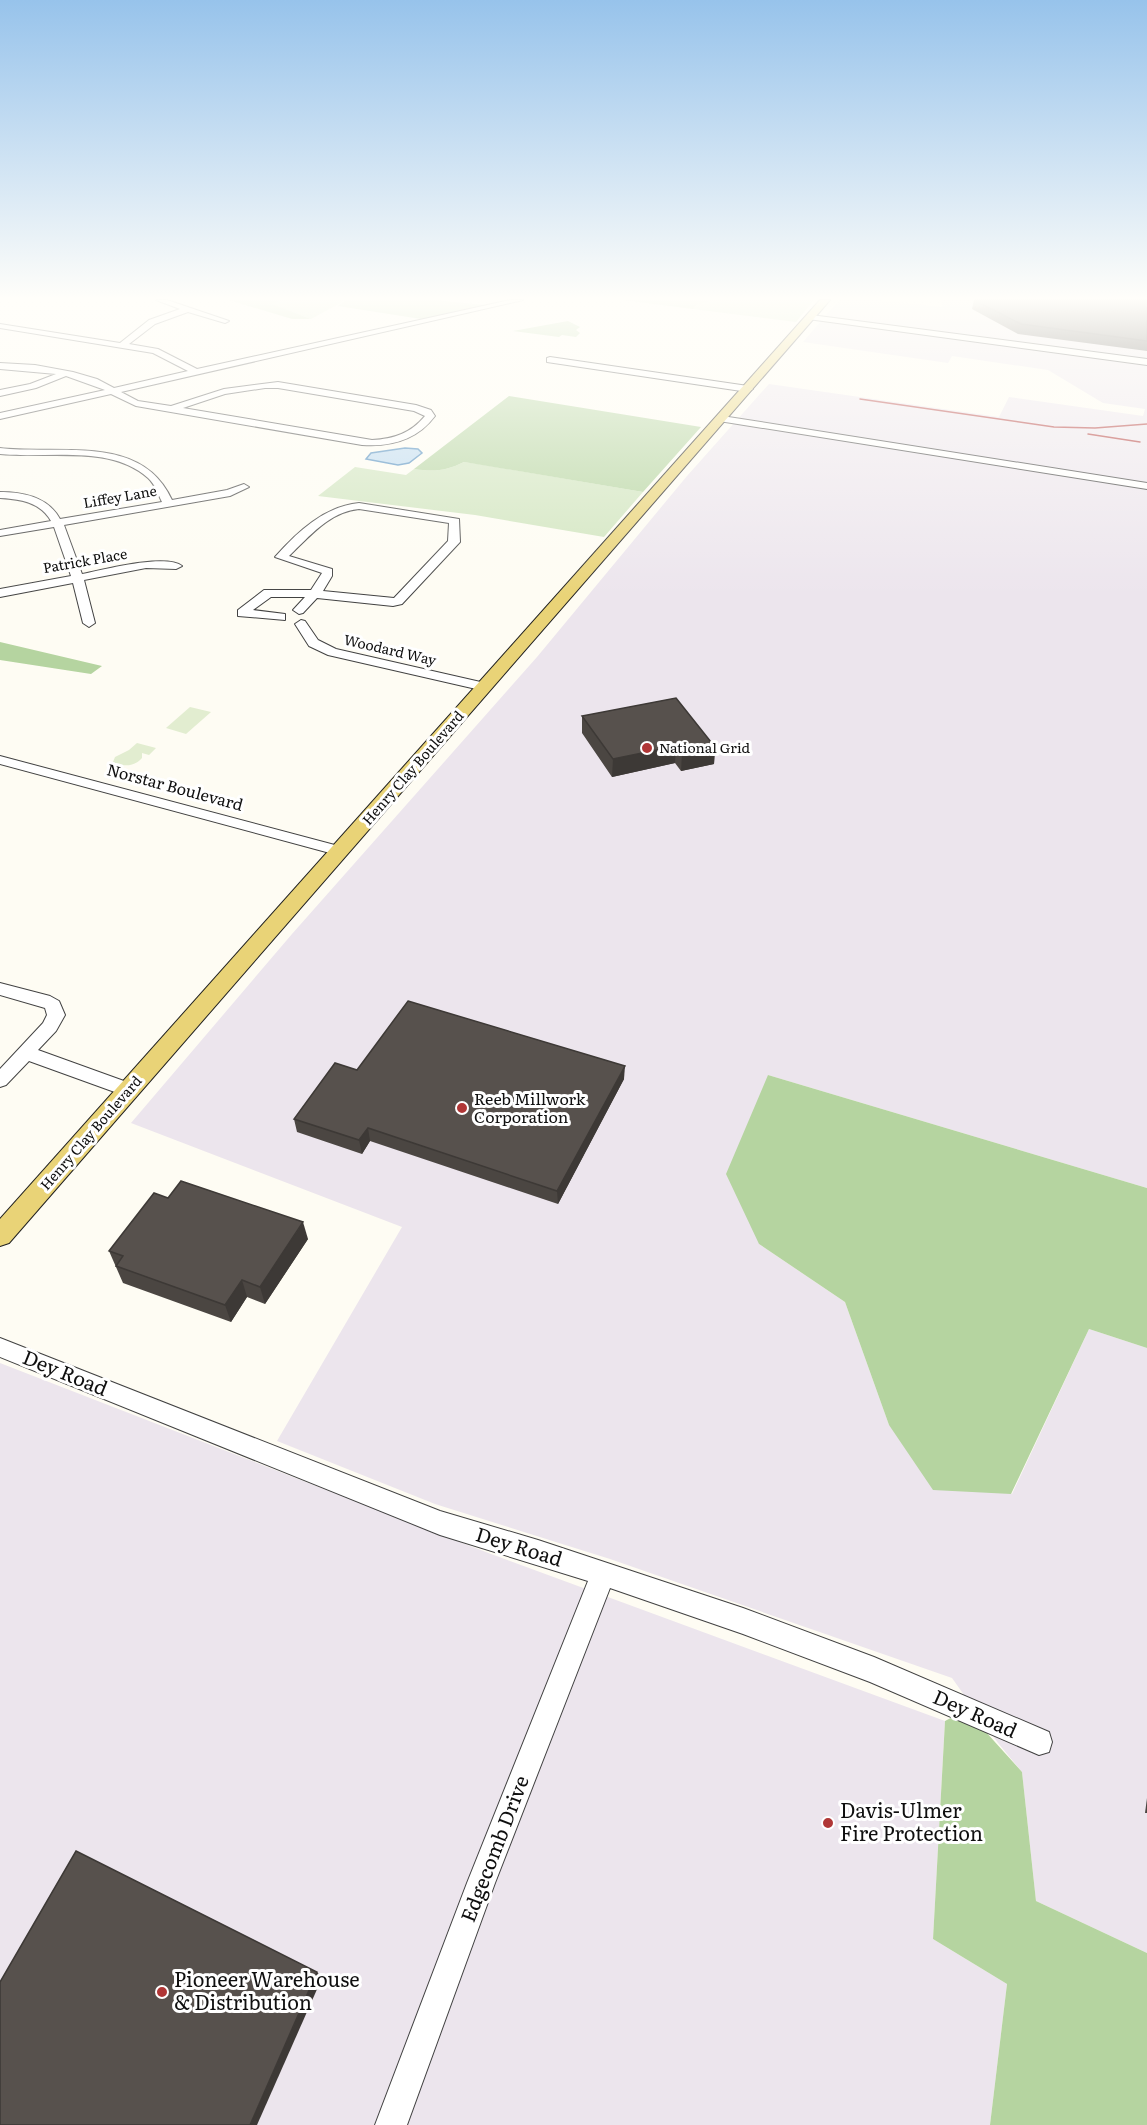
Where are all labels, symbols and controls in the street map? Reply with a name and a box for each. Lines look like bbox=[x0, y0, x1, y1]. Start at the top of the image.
street label: Liffey Lane bbox=[82, 480, 158, 512]
street label: Patrick Place bbox=[41, 543, 129, 577]
street label: Woodard Way bbox=[342, 629, 439, 670]
street label: Henry Clay Boulevard bbox=[357, 705, 468, 829]
place label: National Grid bbox=[659, 737, 751, 757]
marker: National Grid bbox=[640, 741, 654, 755]
street label: Norstar Boulevard bbox=[104, 756, 246, 816]
street label: Henry Clay Boulevard bbox=[35, 1070, 146, 1194]
place label: Reeb Millwork Corporation bbox=[474, 1086, 586, 1128]
marker: Reeb Millwork Corporation bbox=[455, 1101, 469, 1115]
street label: Dey Road bbox=[19, 1340, 113, 1402]
street label: Dey Road bbox=[472, 1518, 567, 1573]
street label: Dey Road bbox=[929, 1680, 1023, 1744]
street label: Edgecomb Drive bbox=[451, 1771, 535, 1926]
place label: Davis-Ulmer Fire Protection bbox=[840, 1794, 983, 1847]
marker: Davis-Ulmer Fire Protection bbox=[821, 1816, 835, 1830]
place label: Pioneer Warehouse & Distribution bbox=[174, 1963, 360, 2016]
marker: Pioneer Warehouse & Distribution bbox=[155, 1985, 169, 1999]

